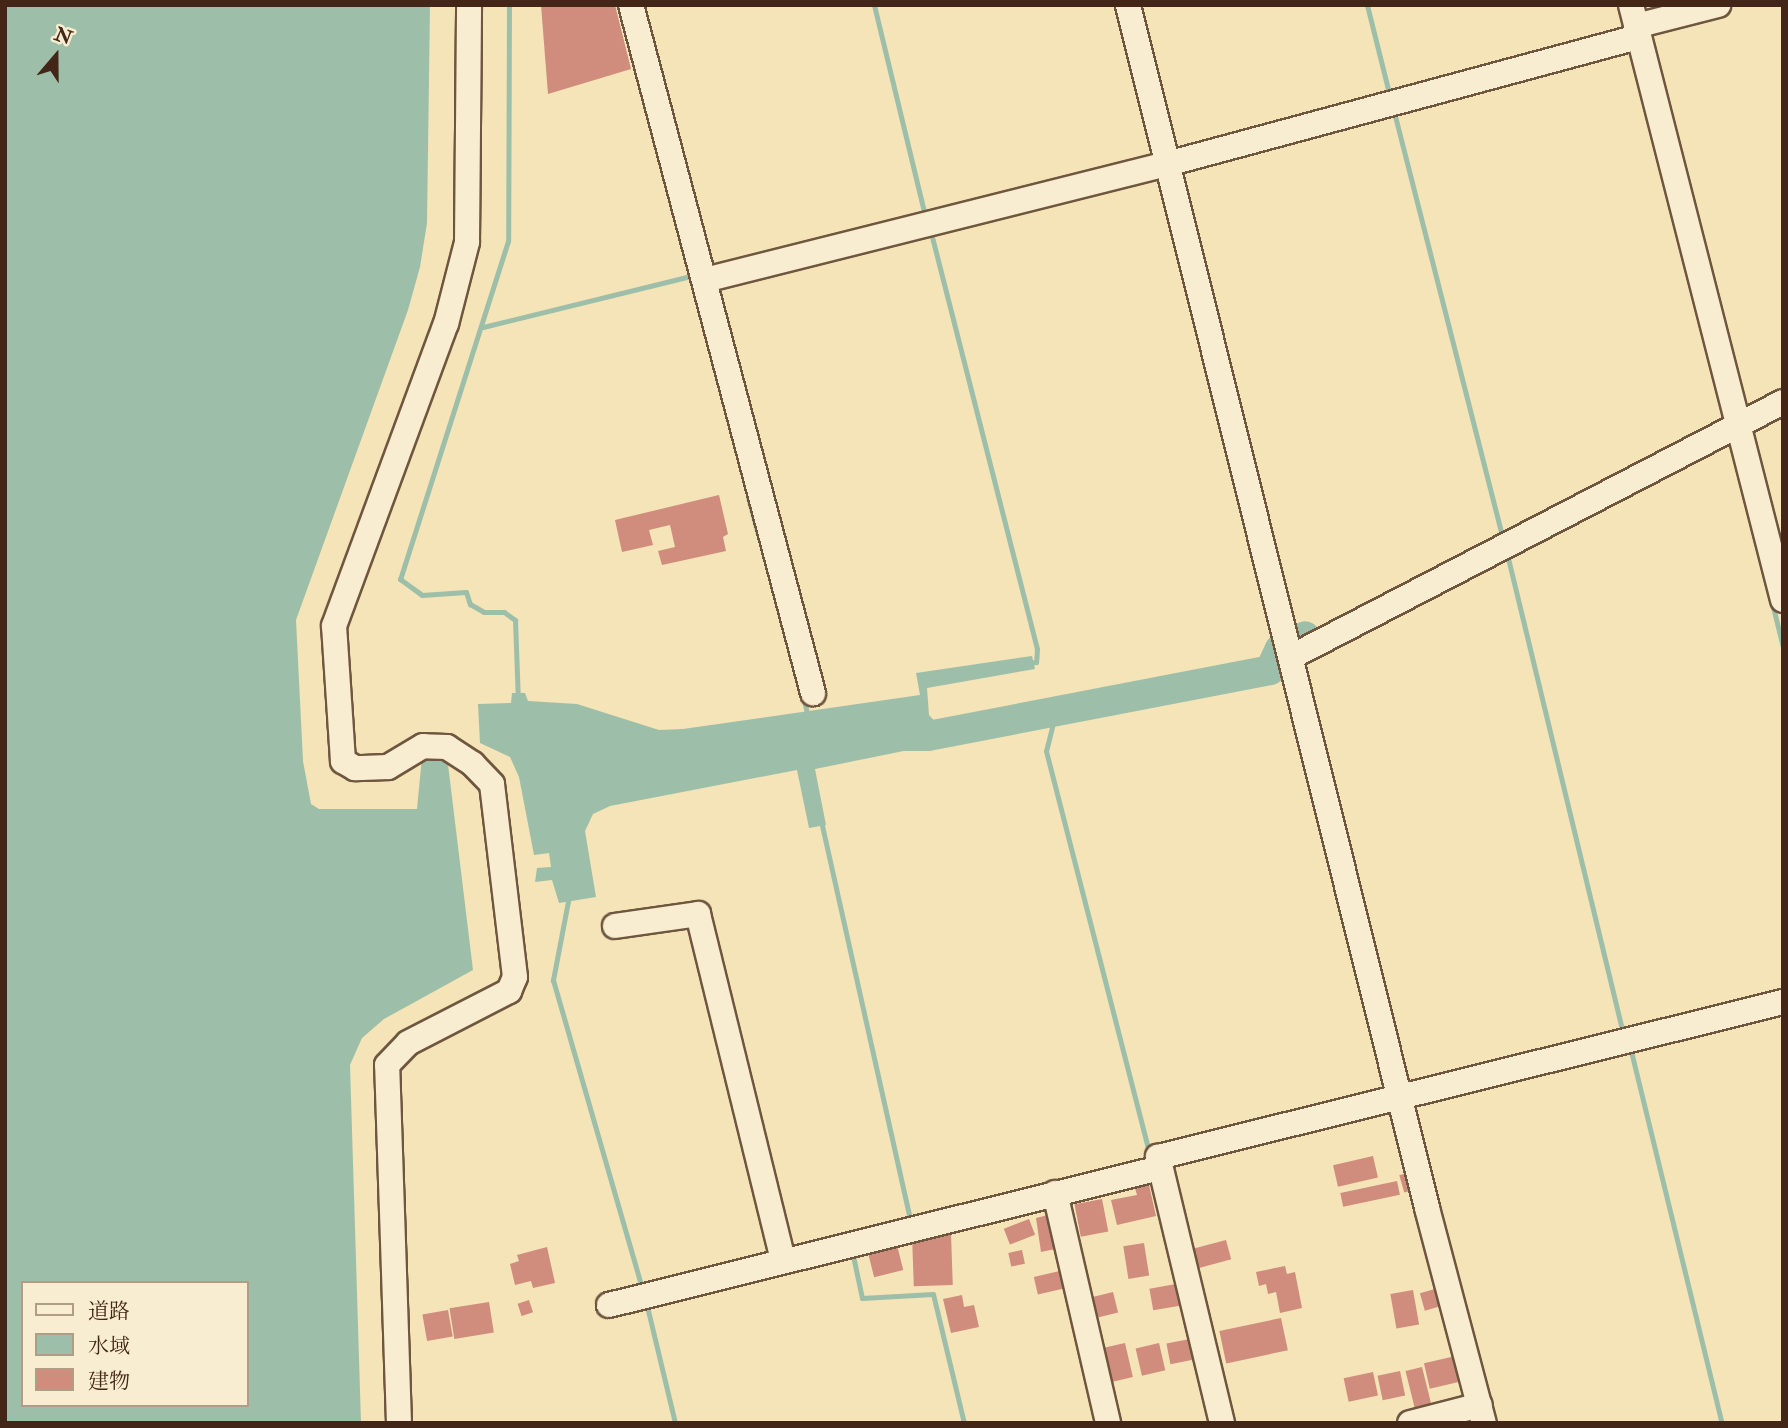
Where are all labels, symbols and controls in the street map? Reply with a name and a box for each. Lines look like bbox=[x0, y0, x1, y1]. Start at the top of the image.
north arrow bbox=[21, 21, 91, 91]
text: N bbox=[51, 22, 75, 50]
legend bbox=[21, 1281, 248, 1407]
text: 道路 bbox=[88, 1298, 130, 1325]
text: 水域 bbox=[88, 1333, 130, 1360]
text: 建物 bbox=[88, 1368, 130, 1395]

